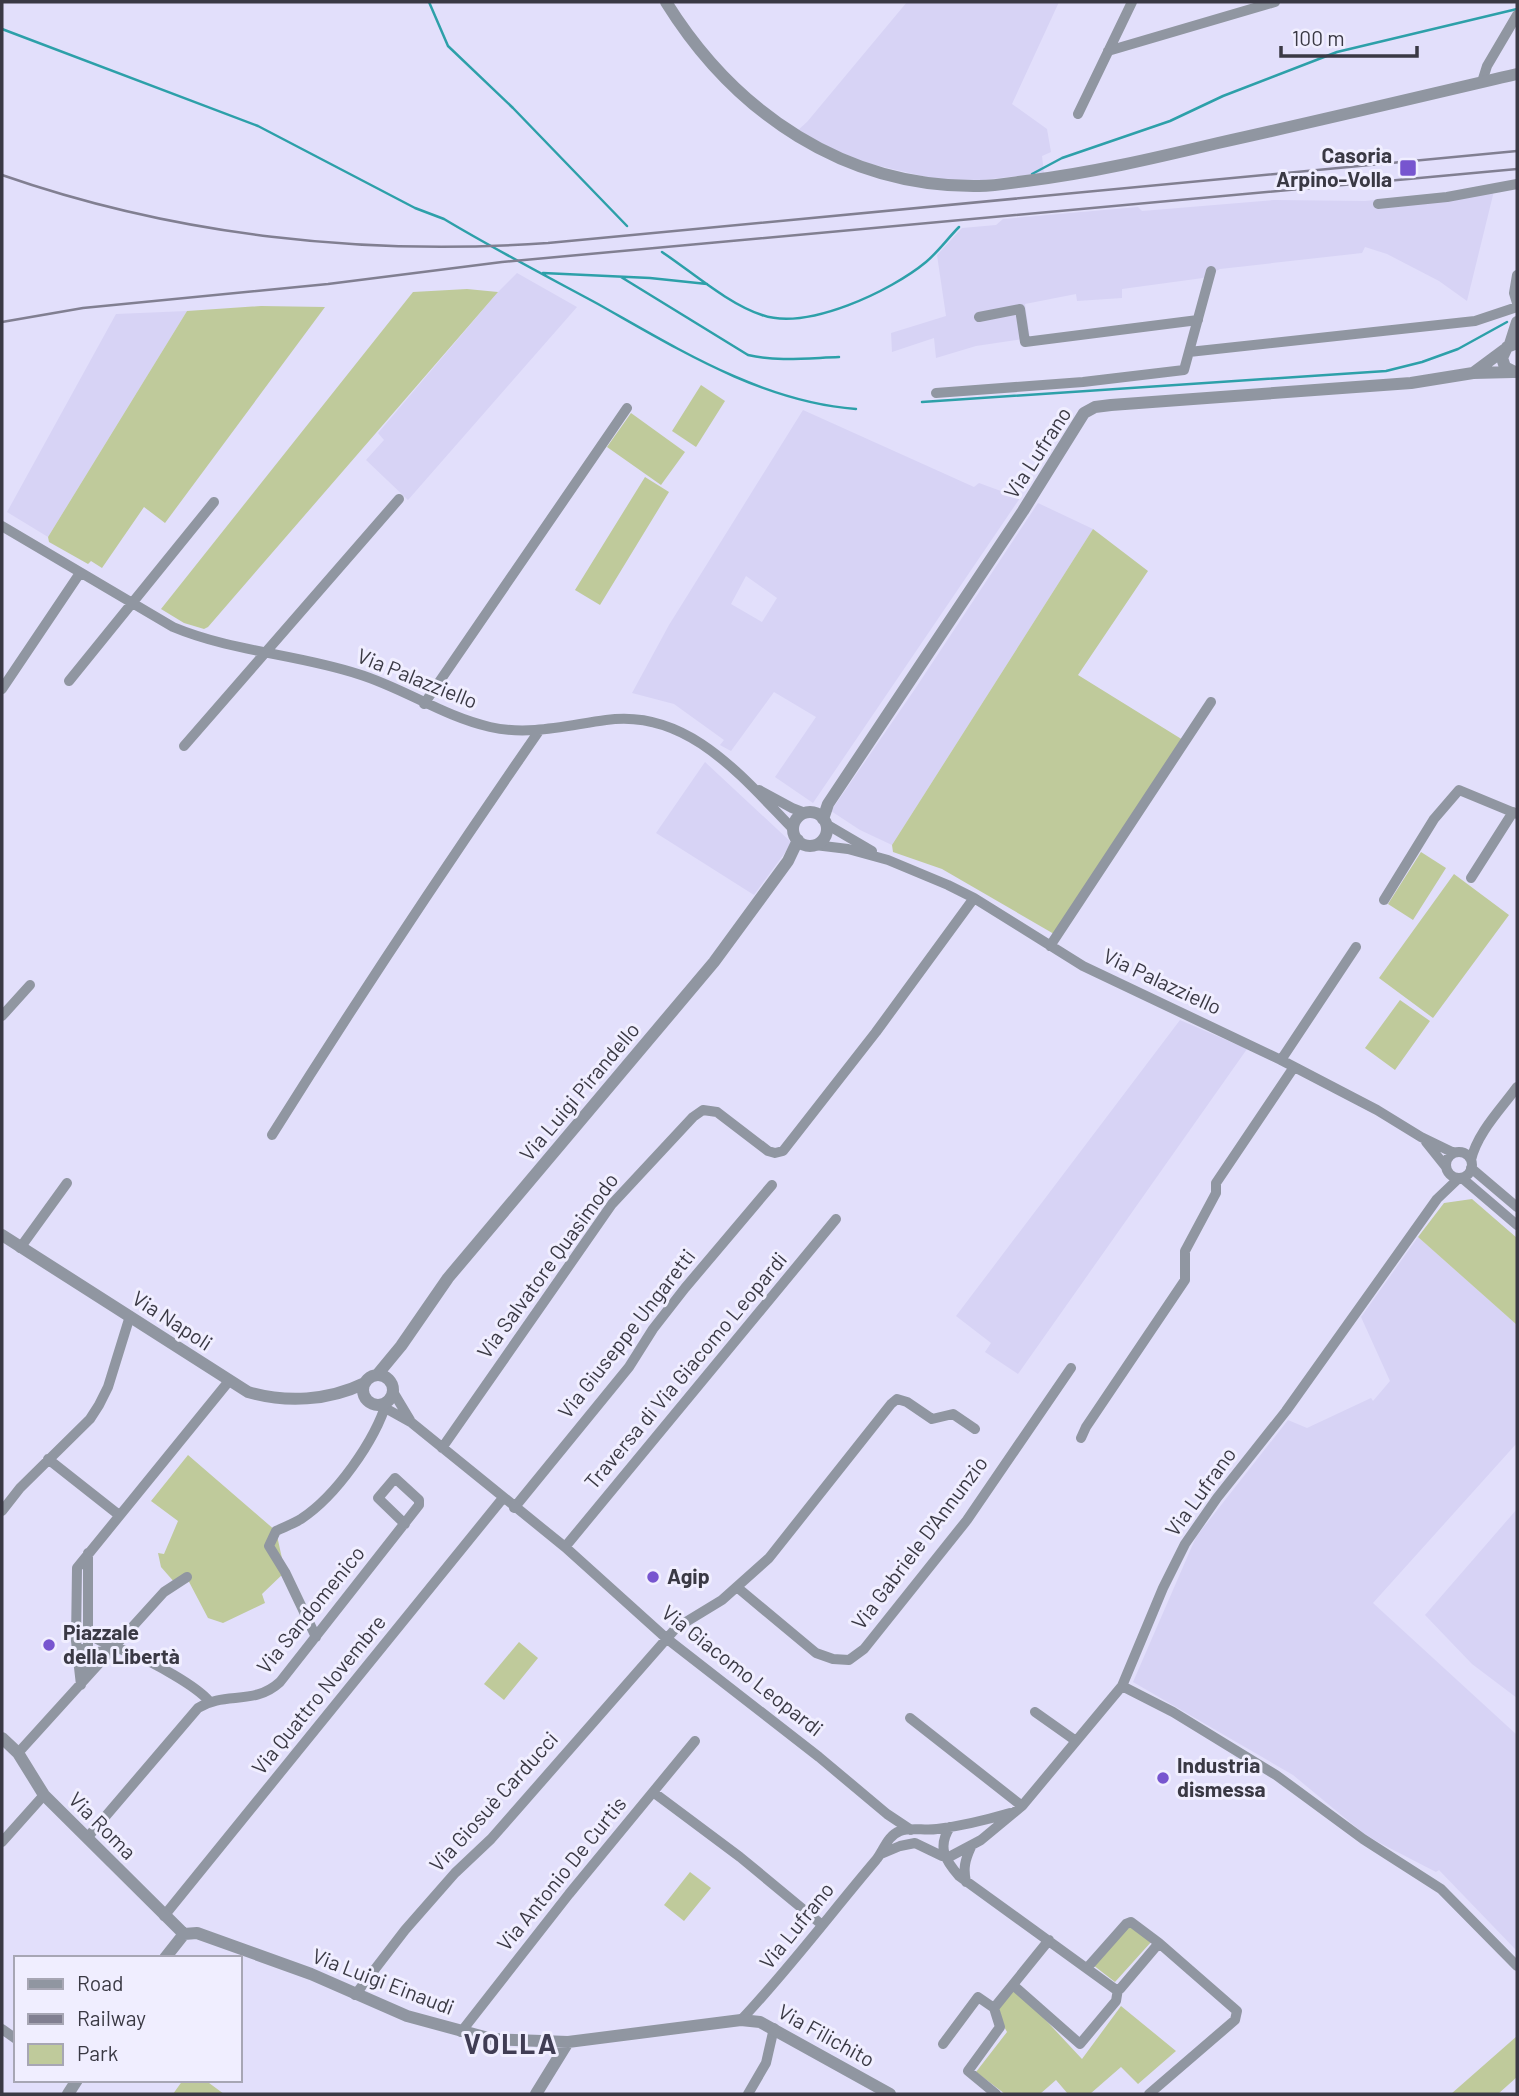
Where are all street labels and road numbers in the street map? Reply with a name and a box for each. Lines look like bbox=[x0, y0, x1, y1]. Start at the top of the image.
street label: Via Lufrano bbox=[998, 402, 1076, 503]
street label: Via Palazziello bbox=[354, 642, 481, 713]
street label: Via Palazziello bbox=[1099, 942, 1226, 1019]
street label: Via Luigi Pirandello bbox=[514, 1017, 644, 1165]
street label: Via Salvatore Quasimodo bbox=[471, 1167, 623, 1363]
street label: Via Giuseppe Ungaretti bbox=[552, 1243, 700, 1423]
street label: Traversa di Via Giacomo Leopardi bbox=[578, 1247, 791, 1494]
street label: Via Napoli bbox=[128, 1285, 218, 1355]
street label: Via Lufrano bbox=[1159, 1442, 1241, 1541]
street label: Via Gabriele D'Annunzio bbox=[845, 1450, 992, 1634]
street label: Via Sandomenico bbox=[251, 1540, 369, 1678]
street label: Via Giacomo Leopardi bbox=[657, 1599, 829, 1741]
street label: Via Quattro Novembre bbox=[246, 1609, 390, 1779]
street label: Via Giosuè Carducci bbox=[423, 1726, 562, 1876]
street label: Via Roma bbox=[64, 1786, 142, 1864]
street label: Via Antonio De Curtis bbox=[491, 1791, 631, 1955]
street label: Via Lufrano bbox=[753, 1877, 838, 1973]
street label: Via Luigi Einaudi bbox=[309, 1942, 458, 2019]
street label: Via Filichito bbox=[774, 1998, 879, 2071]

